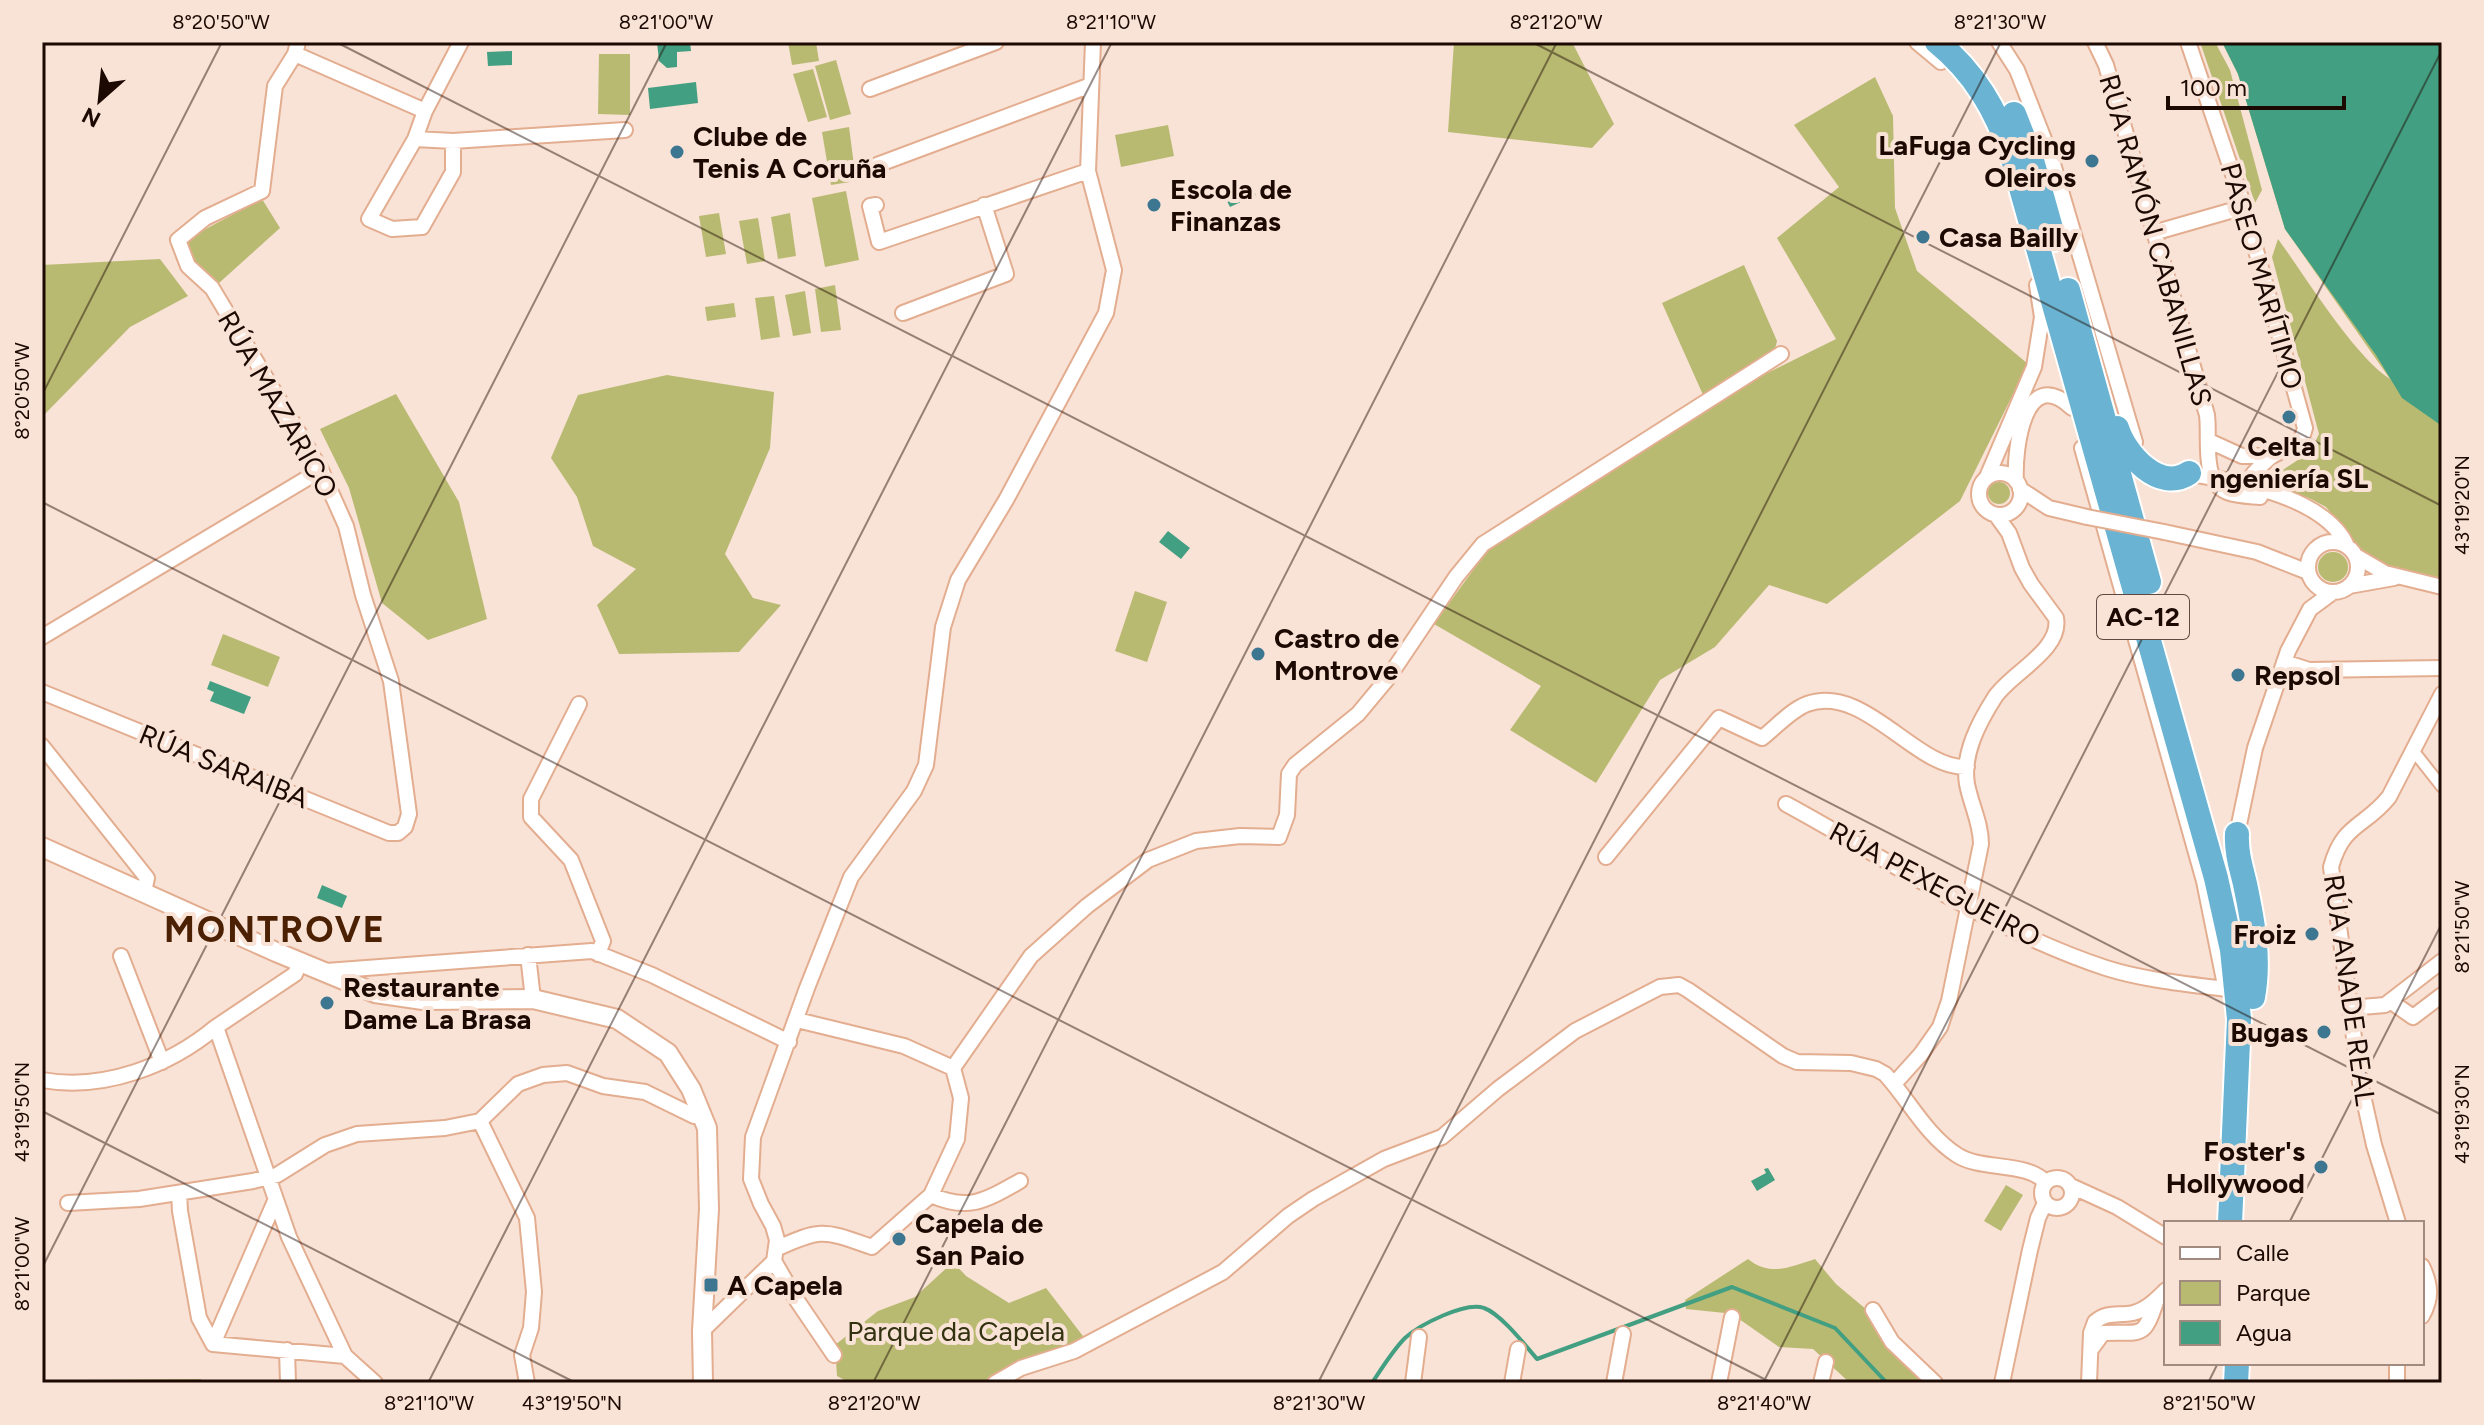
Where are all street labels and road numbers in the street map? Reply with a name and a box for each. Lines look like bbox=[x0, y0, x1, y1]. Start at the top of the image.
street label: RÚA RAMÓN CABANILLAS bbox=[2092, 70, 2220, 410]
street label: PASEO MARÍTIMO bbox=[2213, 159, 2311, 393]
street label: RÚA MAZARICO bbox=[211, 305, 345, 503]
road number: AC-12 bbox=[2097, 595, 2189, 639]
street label: RÚA SARAIBA bbox=[134, 717, 314, 815]
street label: RÚA PEXEGUEIRO bbox=[1824, 814, 2046, 954]
street label: RÚA ANADE REAL bbox=[2317, 872, 2383, 1108]

